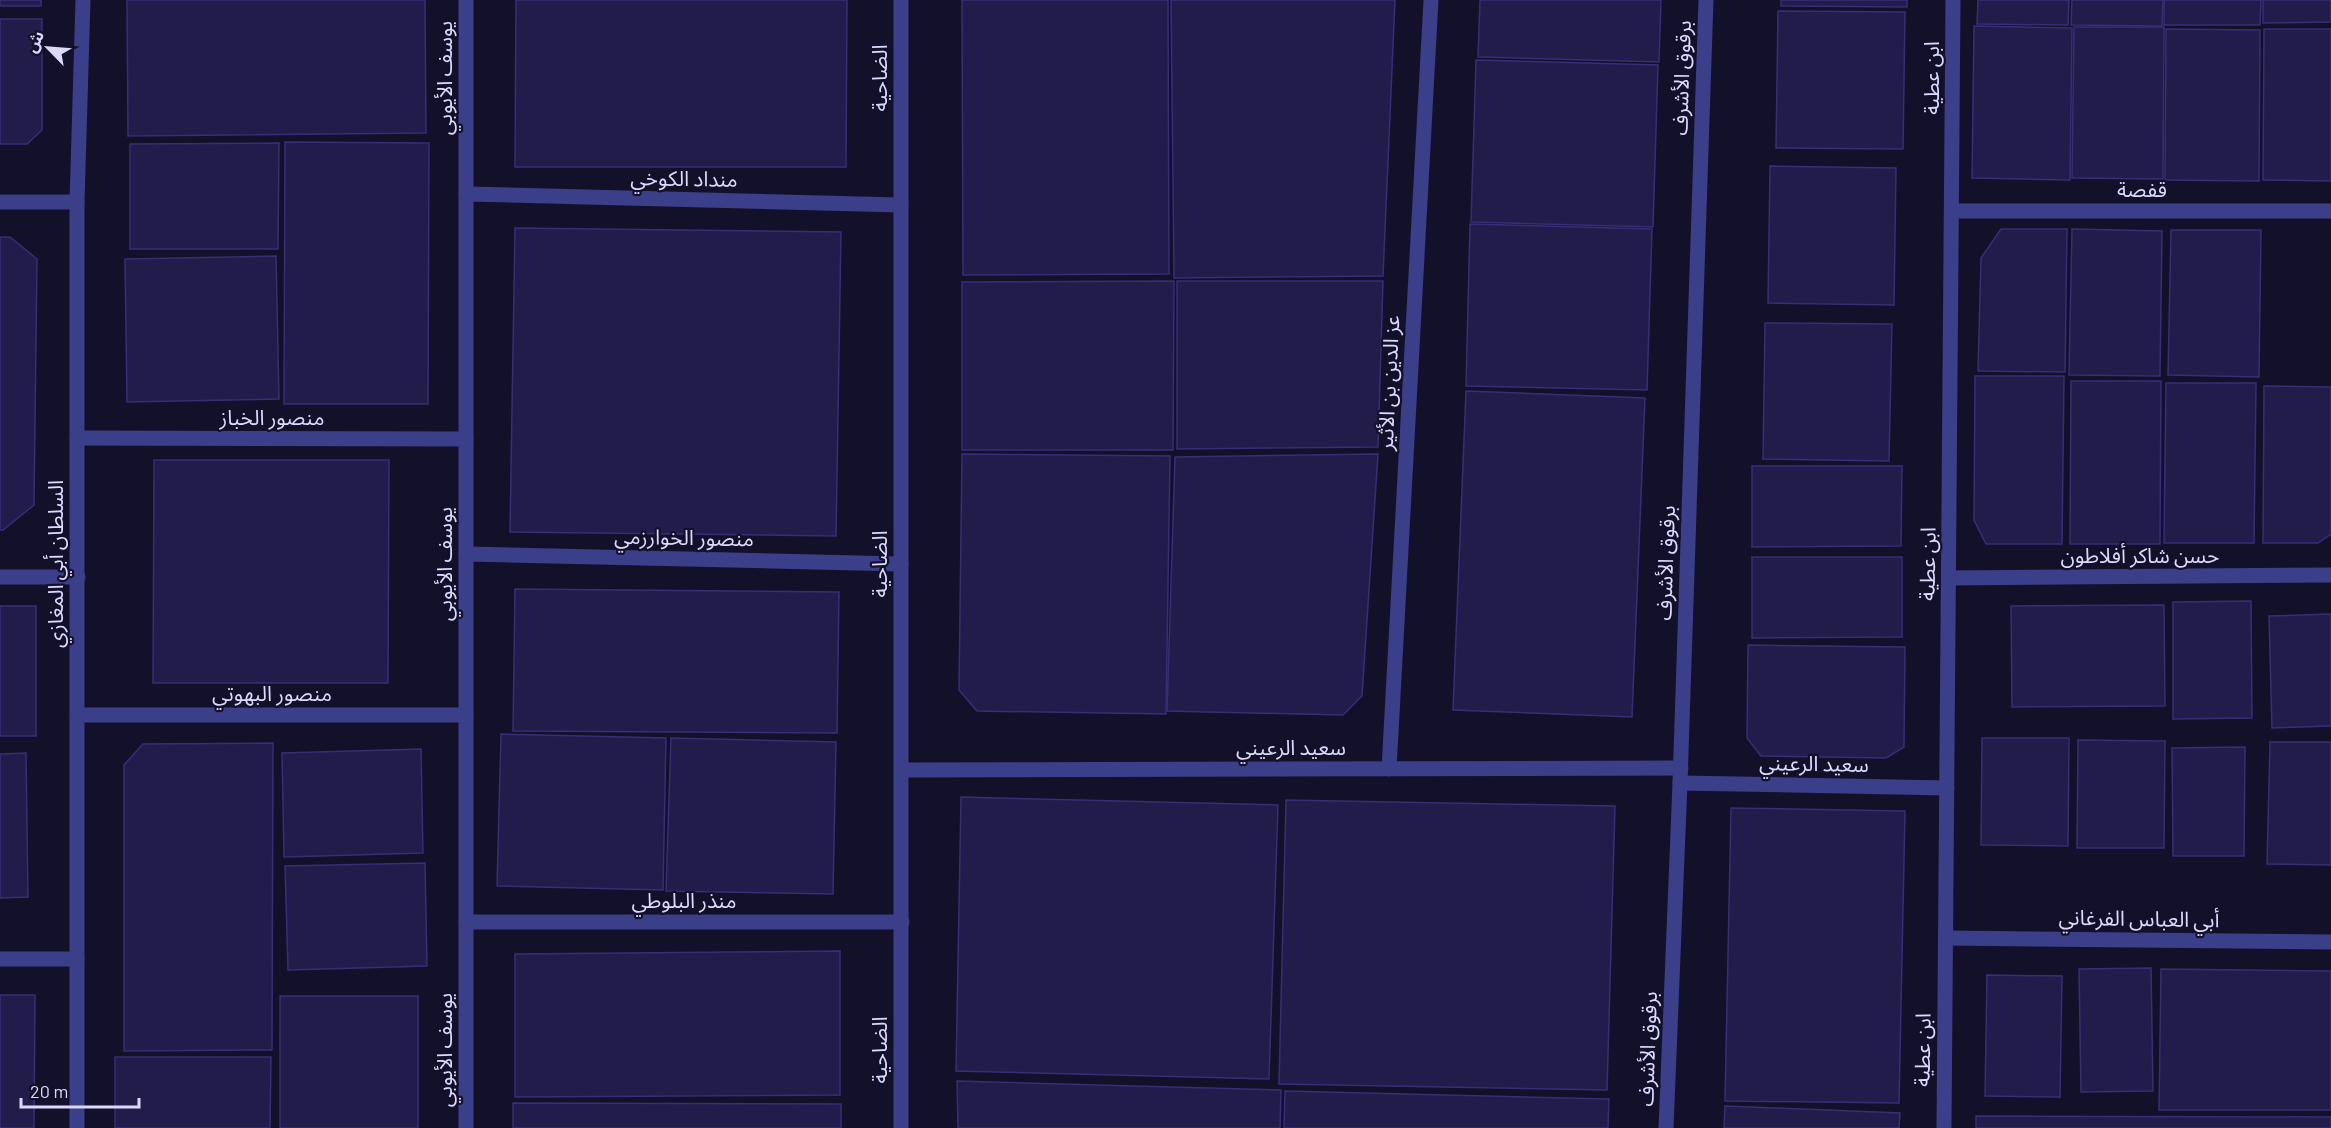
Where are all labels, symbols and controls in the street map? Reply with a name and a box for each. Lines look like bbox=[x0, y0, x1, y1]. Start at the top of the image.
north arrow bbox=[18, 18, 78, 78]
street label: برقوق الأشرف bbox=[1666, 20, 1696, 136]
street label: يوسف الأيوبي bbox=[431, 21, 461, 135]
text: ش bbox=[21, 27, 48, 56]
street label: ابن عطية bbox=[1918, 41, 1944, 115]
street label: الضاحية bbox=[866, 45, 891, 111]
street label: منداد الكوخي bbox=[630, 164, 738, 196]
street label: قفصة bbox=[2117, 176, 2167, 201]
street label: عز الدين بن الأثير bbox=[1371, 315, 1405, 452]
street label: منصور الخباز bbox=[219, 404, 324, 430]
street label: السلطان أبي المغازي bbox=[42, 480, 72, 648]
street label: برقوق الأشرف bbox=[1650, 505, 1680, 621]
street label: يوسف الأيوبي bbox=[431, 507, 461, 621]
street label: منصور الخوارزمي bbox=[614, 523, 754, 555]
street label: ابن عطية bbox=[1913, 527, 1941, 601]
street label: الضاحية bbox=[866, 531, 891, 597]
street label: حسن شاكر أفلاطون bbox=[2061, 542, 2219, 568]
street label: منصور البهوتي bbox=[212, 680, 332, 710]
street label: سعيد الرعيني bbox=[1236, 734, 1346, 764]
street label: سعيد الرعيني bbox=[1759, 749, 1869, 781]
street label: منذر البلوطي bbox=[632, 887, 736, 917]
street label: أبي العباس الفرغاني bbox=[2058, 904, 2220, 936]
street label: برقوق الأشرف bbox=[1632, 991, 1662, 1107]
street label: يوسف الأيوبي bbox=[431, 993, 461, 1107]
street label: ابن عطية bbox=[1908, 1013, 1936, 1087]
street label: الضاحية bbox=[866, 1017, 891, 1083]
scale bar bbox=[21, 1071, 140, 1109]
text: 20 m bbox=[30, 1080, 68, 1102]

